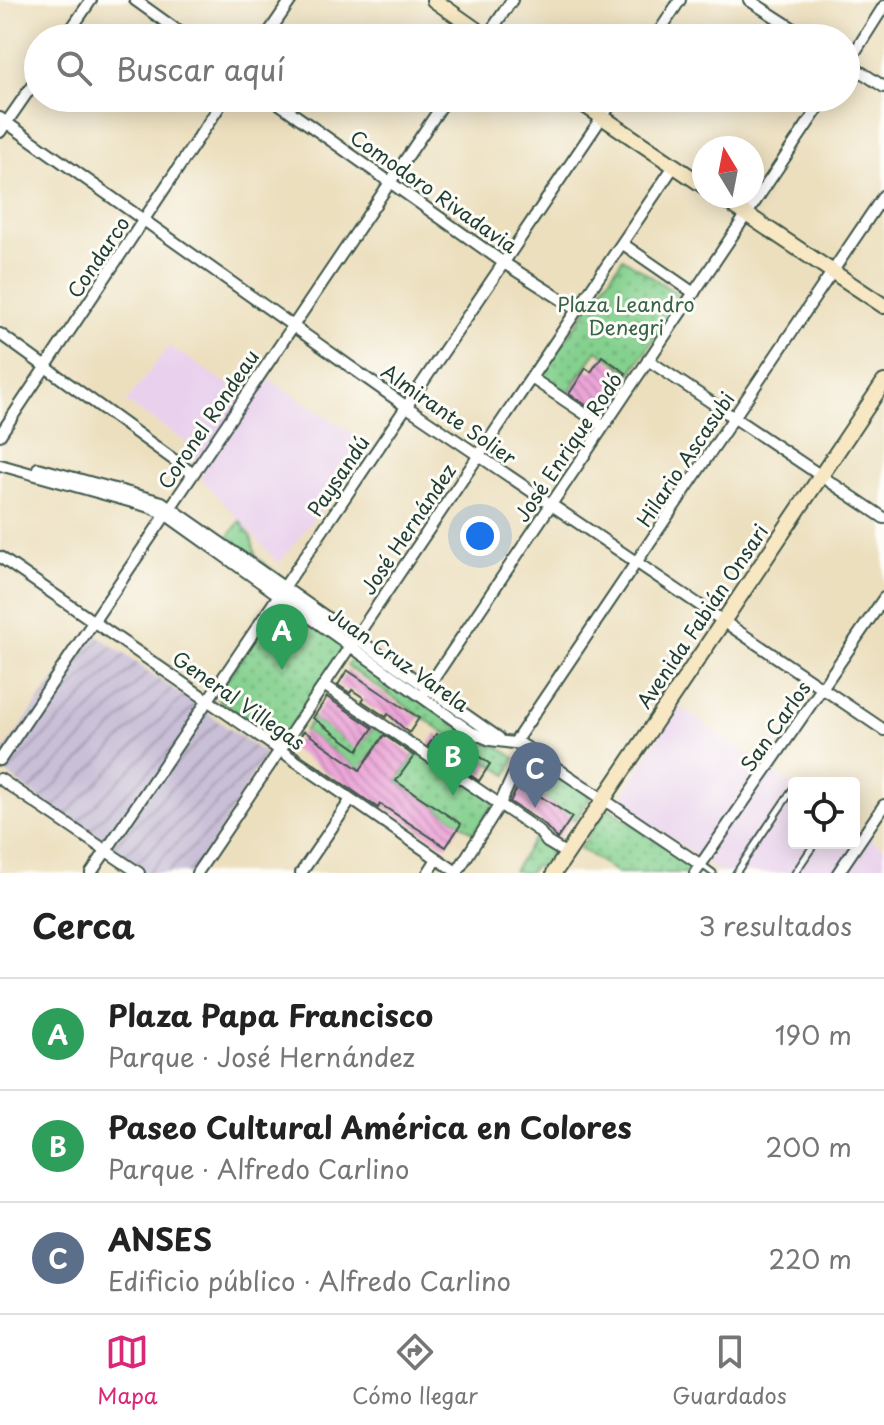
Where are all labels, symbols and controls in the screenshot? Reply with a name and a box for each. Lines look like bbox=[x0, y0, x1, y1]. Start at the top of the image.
search box bbox=[24, 24, 860, 112]
icon: search bbox=[52, 46, 96, 90]
text: Buscar aquí bbox=[116, 46, 285, 91]
street label: Comodoro Rivadavia bbox=[344, 122, 524, 260]
north arrow bbox=[692, 136, 764, 208]
street label: Condarco bbox=[60, 210, 136, 304]
park label: Plaza Leandro Denegri bbox=[557, 289, 695, 342]
street label: Coronel Rondeau bbox=[150, 343, 266, 495]
street label: Almirante Solier bbox=[375, 356, 523, 472]
street label: José Enrique Rodó bbox=[507, 366, 629, 528]
street label: Hilario Ascasubi bbox=[629, 385, 741, 533]
street label: Paysandú bbox=[300, 429, 376, 523]
street label: José Hernández bbox=[353, 458, 463, 600]
your location bbox=[460, 516, 500, 556]
street label: Avenida Fabián Onsari bbox=[629, 518, 775, 714]
street label: Juan Cruz Varela bbox=[322, 599, 476, 719]
pin: A bbox=[256, 604, 308, 670]
street label: General Villegas bbox=[167, 643, 311, 757]
street label: San Carlos bbox=[733, 674, 817, 778]
pin: B bbox=[427, 730, 479, 796]
pin: C bbox=[509, 742, 561, 808]
map controls bbox=[788, 777, 860, 849]
button: locate bbox=[788, 777, 860, 849]
text: Cerca bbox=[32, 899, 135, 951]
text: 3 resultados bbox=[698, 906, 852, 945]
text: Plaza Papa Francisco bbox=[108, 992, 433, 1037]
text: A bbox=[48, 1015, 68, 1054]
text: 190 m bbox=[775, 1015, 852, 1054]
text: Parque · José Hernández bbox=[108, 1037, 415, 1076]
text: Paseo Cultural América en Colores bbox=[108, 1104, 632, 1149]
text: B bbox=[49, 1127, 67, 1166]
text: 200 m bbox=[765, 1127, 852, 1166]
text: Parque · Alfredo Carlino bbox=[108, 1149, 409, 1188]
text: ANSES bbox=[108, 1216, 212, 1261]
text: C bbox=[48, 1239, 68, 1278]
text: 220 m bbox=[768, 1239, 852, 1278]
text: Edificio público · Alfredo Carlino bbox=[108, 1261, 511, 1300]
tab: Mapa bbox=[97, 1330, 158, 1411]
tab: Cómo llegar bbox=[352, 1330, 478, 1411]
tab: Guardados bbox=[672, 1330, 787, 1411]

